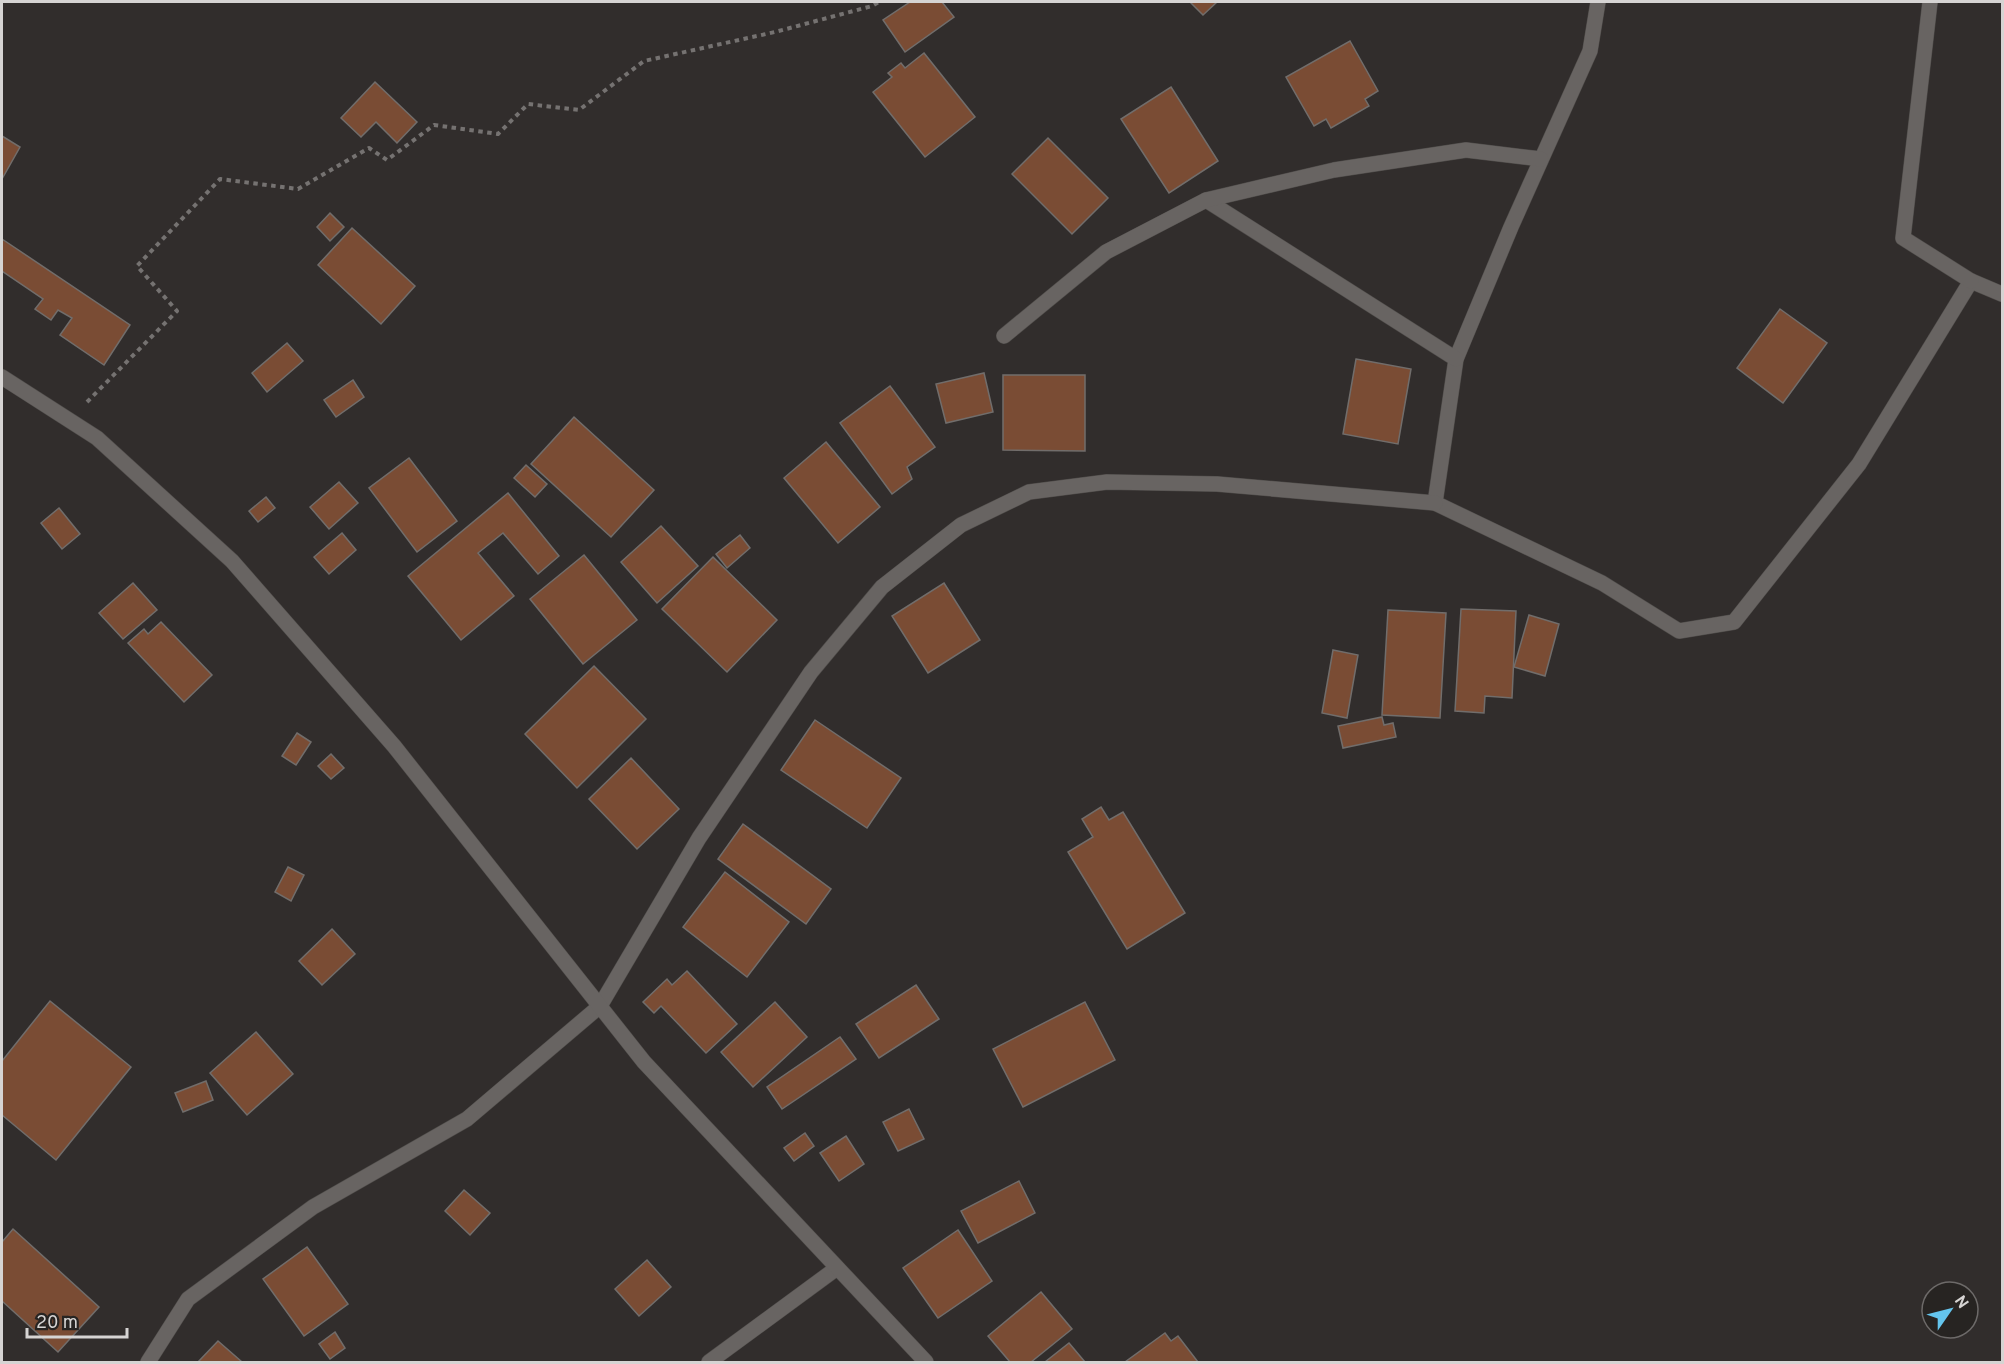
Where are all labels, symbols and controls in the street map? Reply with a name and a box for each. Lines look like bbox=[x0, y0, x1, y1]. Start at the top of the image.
north arrow bbox=[1920, 1280, 1980, 1340]
text: N bbox=[1949, 1292, 1972, 1313]
scale bar bbox=[27, 1301, 128, 1339]
text: 20 m bbox=[36, 1312, 78, 1335]

